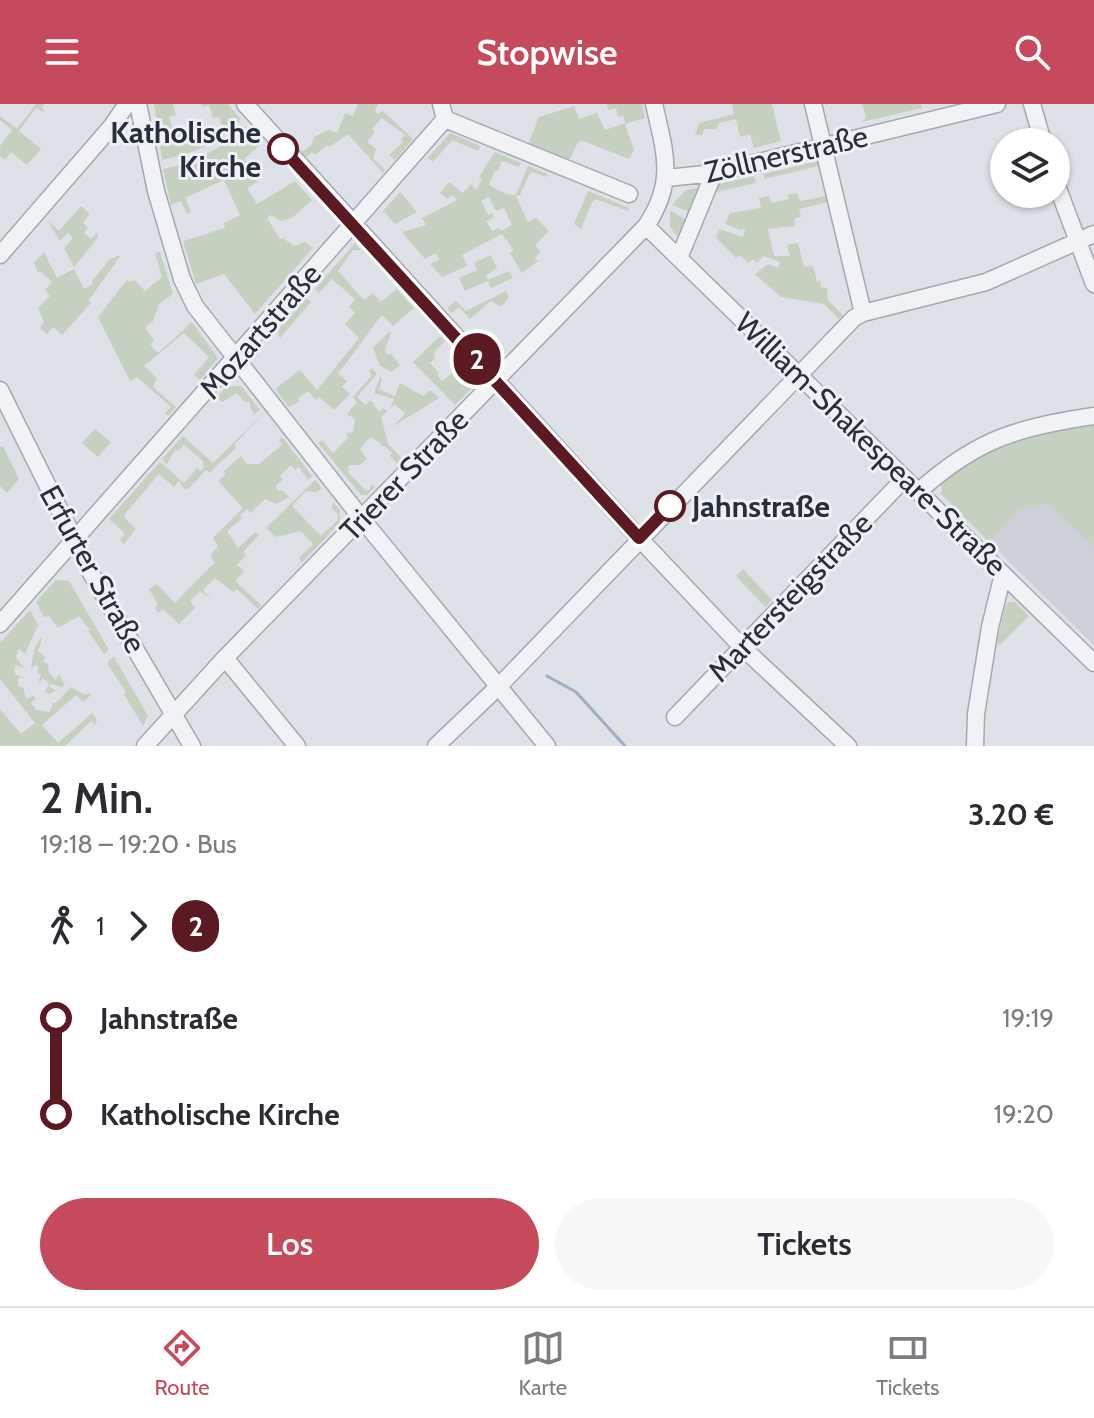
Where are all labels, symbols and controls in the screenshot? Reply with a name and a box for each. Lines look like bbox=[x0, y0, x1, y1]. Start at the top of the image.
icon: menu bbox=[40, 30, 84, 74]
text: Stopwise bbox=[476, 30, 618, 74]
icon: search bbox=[1010, 30, 1054, 74]
place label: Katholische Kirche bbox=[110, 114, 261, 185]
street label: Zöllnerstraße bbox=[701, 117, 871, 191]
map controls bbox=[990, 128, 1070, 208]
button: layers bbox=[990, 128, 1070, 208]
marker: Katholische Kirche bbox=[268, 134, 298, 164]
street label: Mozartstraße bbox=[191, 256, 329, 406]
street label: William-Shakespeare-Straße bbox=[727, 304, 1015, 584]
line badge: 2 bbox=[451, 333, 503, 385]
text: 2 bbox=[470, 342, 484, 376]
street label: Trierer Straße bbox=[332, 402, 476, 548]
street label: Erfurter Straße bbox=[32, 479, 154, 659]
place label: Jahnstraße bbox=[691, 488, 830, 525]
marker: Jahnstraße bbox=[655, 491, 685, 521]
street label: Martersteigstraße bbox=[700, 505, 880, 689]
text: 2 Min. bbox=[40, 771, 153, 824]
text: 3.20 € bbox=[968, 796, 1054, 833]
text: 19:18 – 19:20 · Bus bbox=[40, 828, 237, 860]
icon: walk bbox=[40, 904, 84, 948]
icon: forward bbox=[116, 904, 160, 948]
text: 2 bbox=[188, 909, 203, 943]
text: 1 bbox=[96, 910, 104, 942]
text: Jahnstraße bbox=[100, 1000, 238, 1037]
text: 19:19 bbox=[1002, 1002, 1054, 1034]
text: Katholische Kirche bbox=[100, 1096, 340, 1133]
text: 19:20 bbox=[994, 1098, 1054, 1130]
button: Los bbox=[40, 1198, 539, 1290]
button: Tickets bbox=[555, 1198, 1054, 1290]
tab: Route bbox=[155, 1326, 210, 1401]
tab: Karte bbox=[519, 1326, 567, 1401]
tab: Tickets bbox=[876, 1326, 939, 1401]

